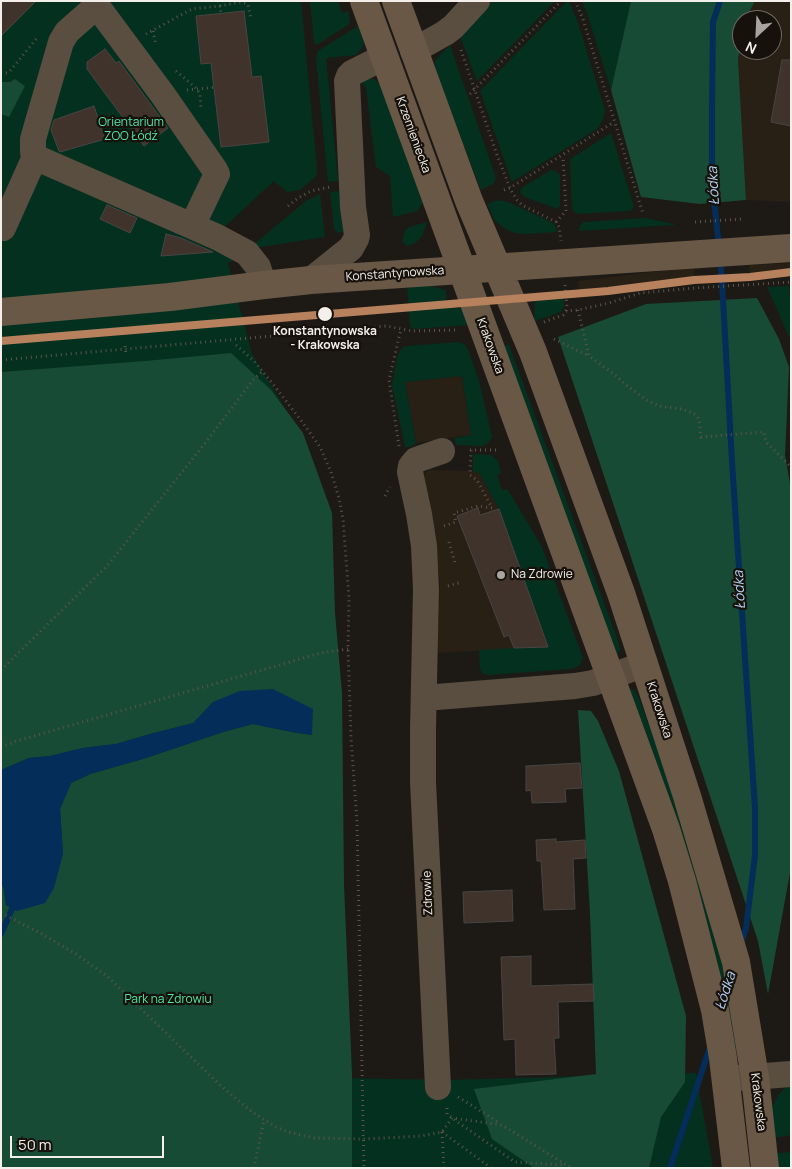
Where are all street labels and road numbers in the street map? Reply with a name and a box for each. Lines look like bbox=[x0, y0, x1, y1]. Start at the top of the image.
street label: Krzemieniecka bbox=[393, 95, 433, 175]
street label: Konstantynowska bbox=[345, 263, 445, 285]
street label: Krakowska bbox=[473, 316, 507, 376]
street label: Krakowska bbox=[643, 680, 675, 740]
street label: Zdrowie bbox=[420, 870, 436, 916]
street label: Krakowska bbox=[747, 1072, 769, 1132]

